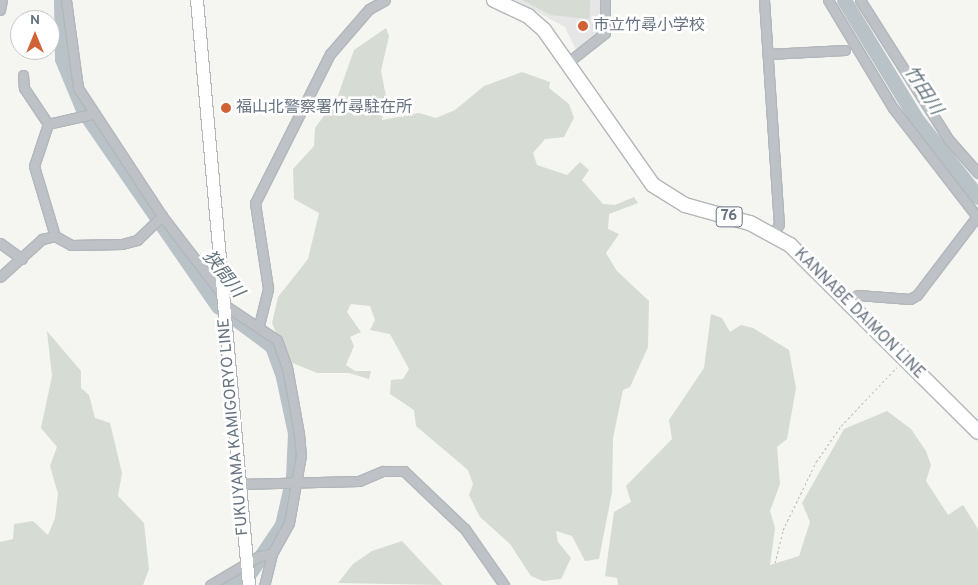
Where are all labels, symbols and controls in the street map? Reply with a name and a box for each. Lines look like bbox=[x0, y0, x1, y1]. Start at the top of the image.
north arrow bbox=[10, 10, 60, 60]
text: N bbox=[30, 12, 40, 29]
place label: 市立竹尋小学校 bbox=[593, 16, 705, 36]
marker: 市立竹尋小学校 bbox=[577, 20, 589, 32]
water label: 竹田川 bbox=[898, 62, 946, 120]
place label: 福山北警察署竹尋駐在所 bbox=[236, 98, 412, 118]
marker: 福山北警察署竹尋駐在所 bbox=[220, 102, 232, 114]
road number: 76 bbox=[715, 204, 743, 230]
street label: KANNABE DAIMON LINE bbox=[790, 245, 928, 383]
water label: 狭間川 bbox=[197, 247, 247, 303]
street label: FUKUYAMA KAMIGORYO LINE bbox=[215, 317, 253, 537]

